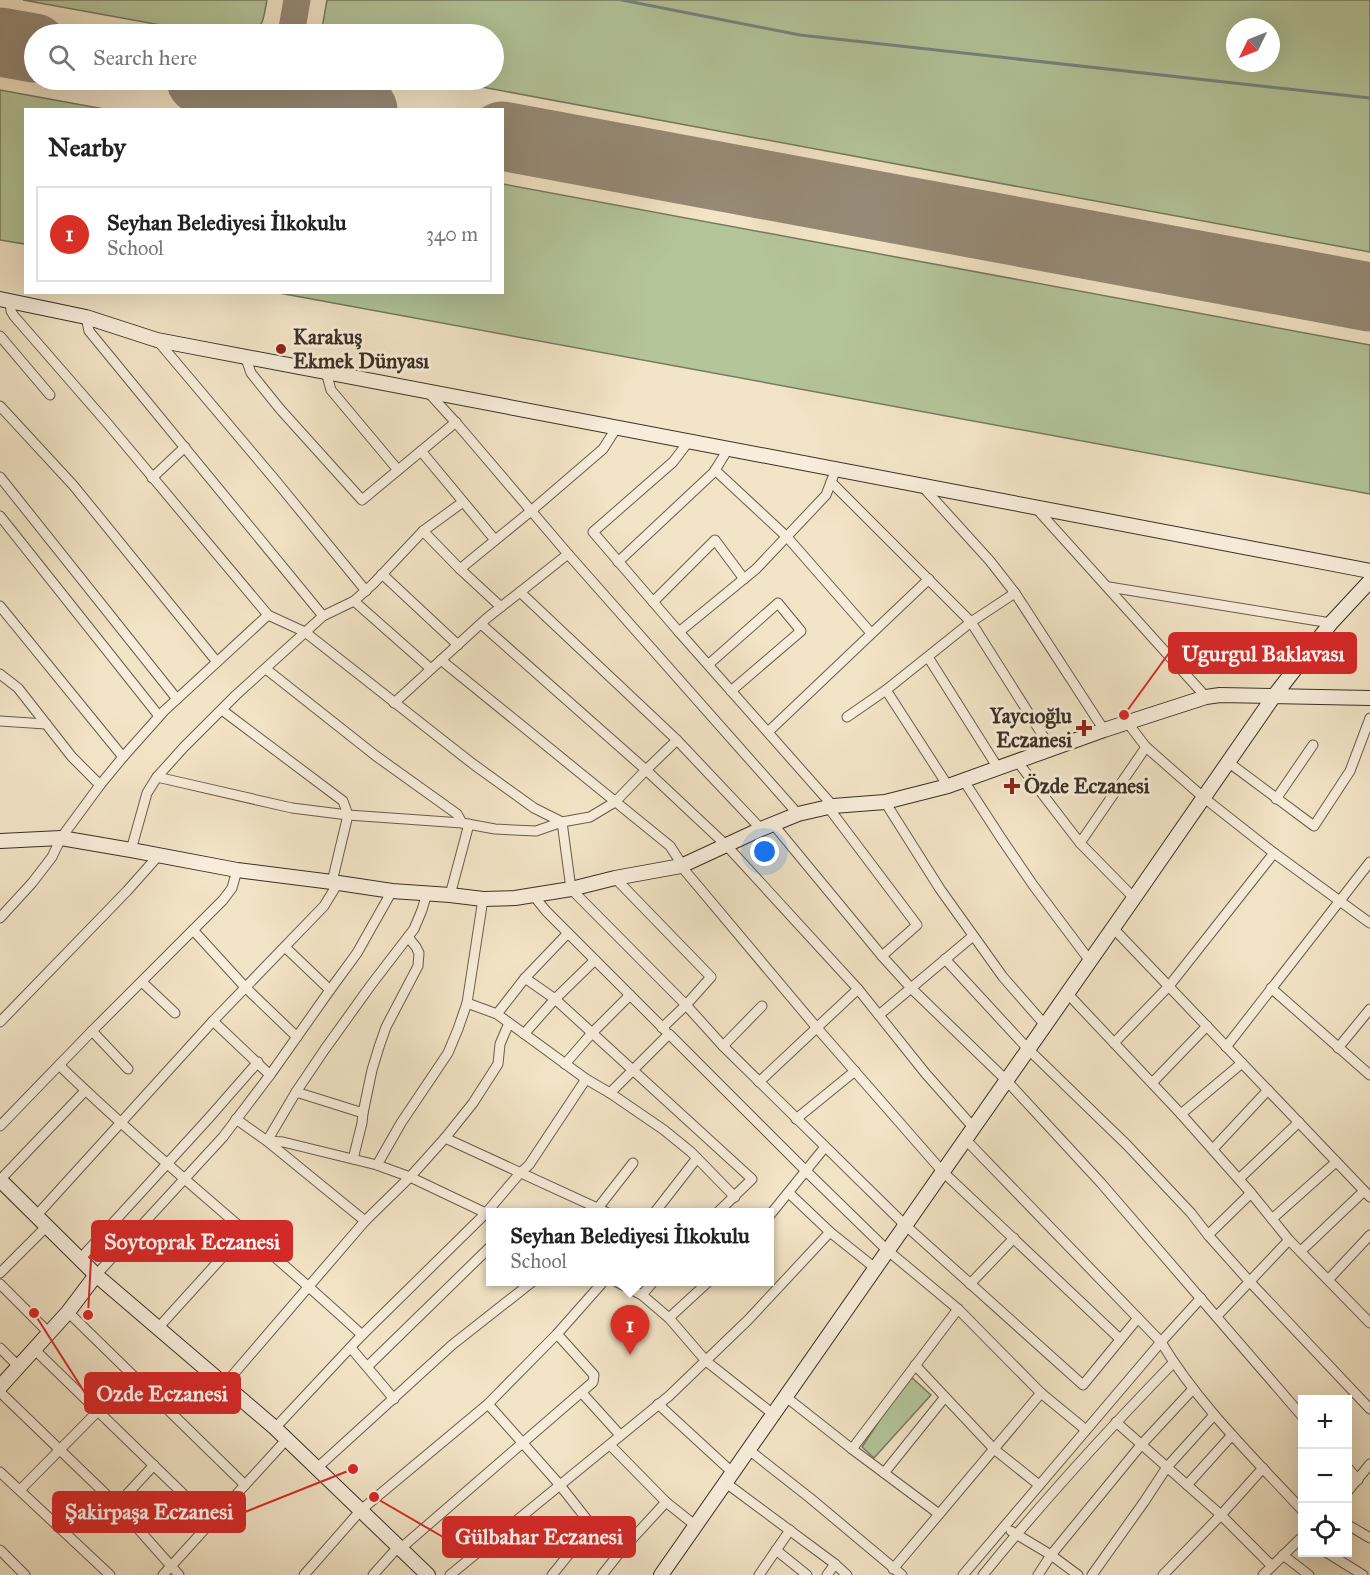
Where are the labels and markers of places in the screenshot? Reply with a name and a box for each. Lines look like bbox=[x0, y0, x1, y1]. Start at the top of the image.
place label: Karakuş Ekmek Dünyası bbox=[293, 324, 429, 374]
marker: Karakuş Ekmek Dünyası bbox=[274, 342, 288, 356]
callout: Ugurgul Baklavası bbox=[1169, 633, 1356, 673]
place label: Yaycıoğlu Eczanesi bbox=[989, 703, 1073, 753]
marker: Yaycıoğlu Eczanesi bbox=[1077, 721, 1091, 735]
place label: Özde Eczanesi bbox=[1024, 773, 1150, 799]
marker: Özde Eczanesi bbox=[1005, 779, 1019, 793]
callout: Soytoprak Eczanesi bbox=[92, 1221, 292, 1261]
pin: 1 bbox=[610, 1306, 650, 1355]
callout: Ozde Eczanesi bbox=[85, 1373, 240, 1413]
callout: Şakirpaşa Eczanesi bbox=[53, 1492, 245, 1532]
callout: Gülbahar Eczanesi bbox=[443, 1517, 635, 1557]

